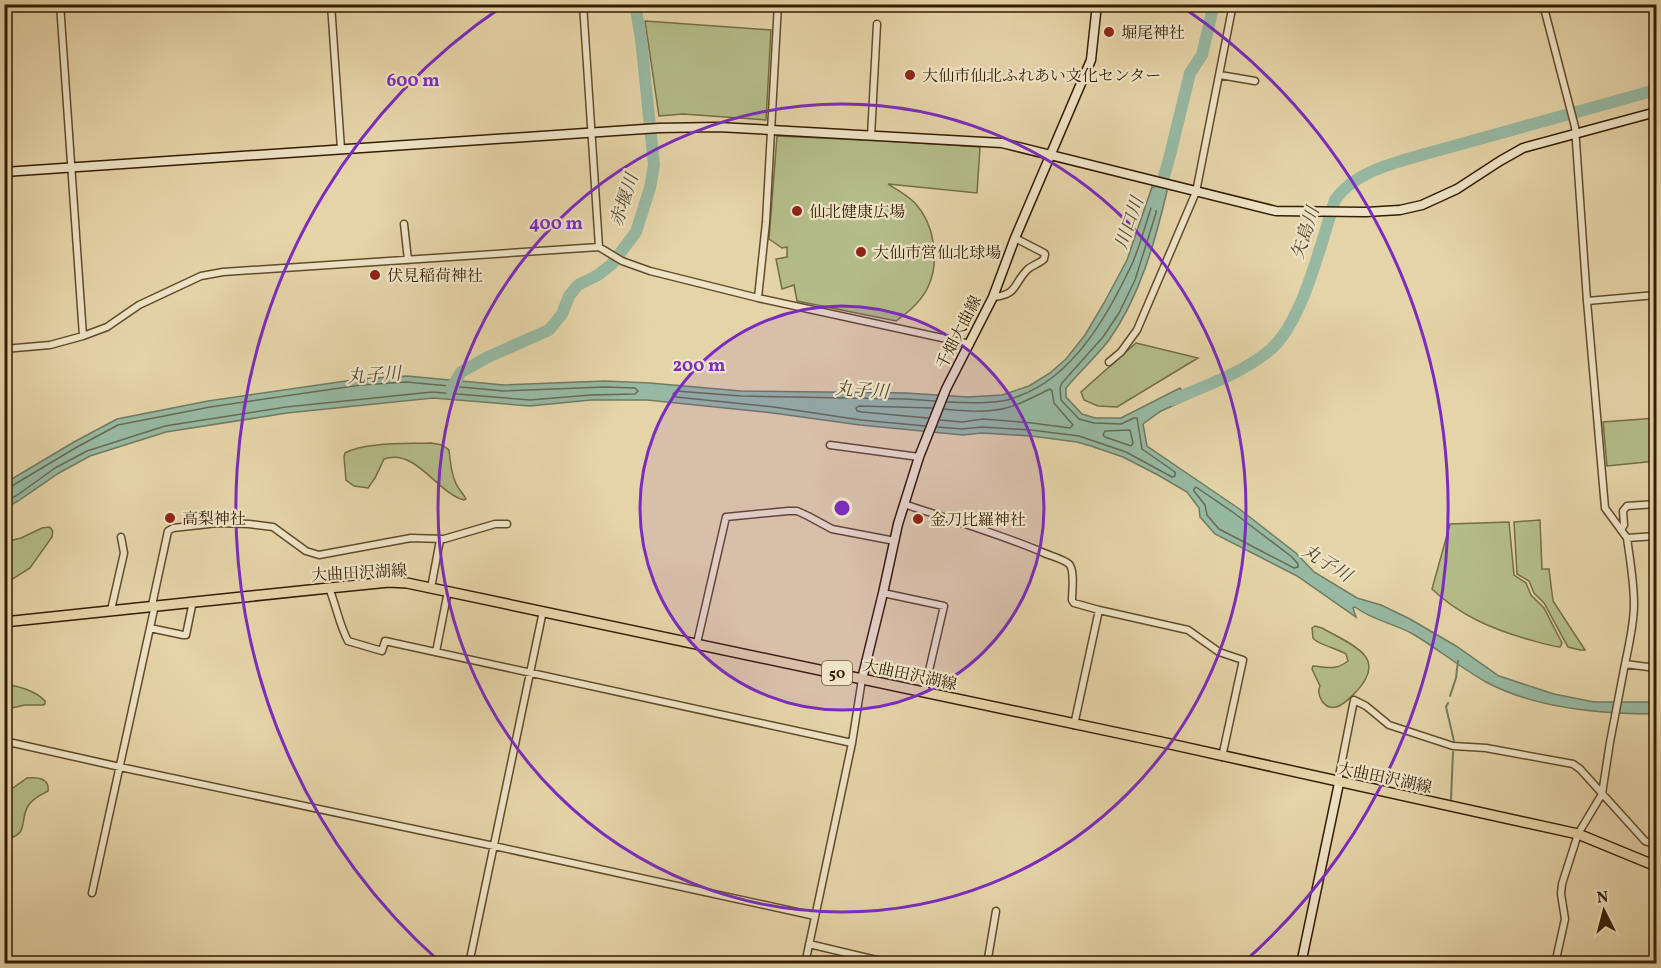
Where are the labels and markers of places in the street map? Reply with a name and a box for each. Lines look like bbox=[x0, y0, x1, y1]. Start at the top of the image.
place label: 堀尾神社 bbox=[1121, 23, 1185, 45]
marker: 堀尾神社 bbox=[1102, 25, 1116, 39]
place label: 大仙市仙北ふれあい文化センター bbox=[922, 66, 1161, 88]
marker: 大仙市仙北ふれあい文化センター bbox=[903, 68, 917, 82]
place label: 仙北健康広場 bbox=[809, 202, 905, 224]
marker: 仙北健康広場 bbox=[790, 204, 804, 218]
place label: 大仙市営仙北球場 bbox=[873, 243, 1001, 265]
marker: 大仙市営仙北球場 bbox=[854, 245, 868, 259]
place label: 伏見稲荷神社 bbox=[387, 266, 483, 288]
marker: 伏見稲荷神社 bbox=[368, 268, 382, 282]
centre of rings bbox=[832, 498, 852, 518]
place label: 高梨神社 bbox=[182, 509, 246, 531]
place label: 金刀比羅神社 bbox=[930, 510, 1026, 532]
marker: 高梨神社 bbox=[163, 511, 177, 525]
marker: 金刀比羅神社 bbox=[911, 512, 925, 526]

